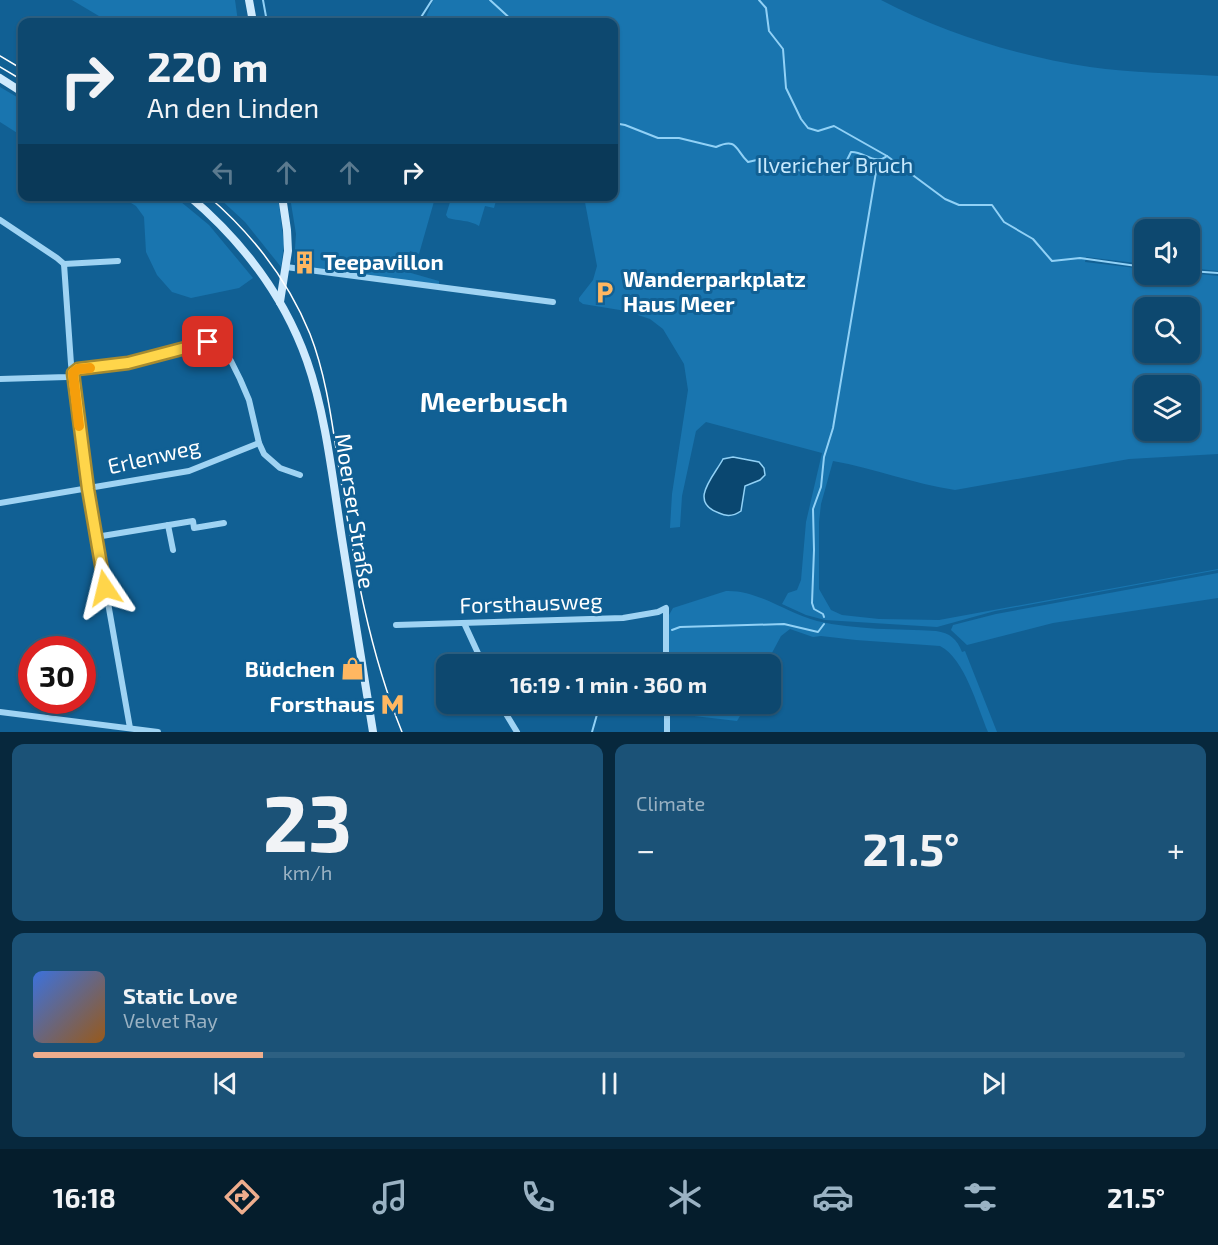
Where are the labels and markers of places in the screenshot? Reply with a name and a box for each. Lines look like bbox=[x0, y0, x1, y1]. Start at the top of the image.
place label: Teepavillon bbox=[323, 248, 444, 274]
building icon: Teepavillon bbox=[292, 249, 318, 275]
place label: Wanderparkplatz Haus Meer bbox=[623, 265, 806, 316]
parking icon: Wanderparkplatz Haus Meer bbox=[592, 279, 618, 305]
pin bbox=[182, 316, 233, 367]
place label: Büdchen bbox=[245, 655, 335, 681]
shop icon: Büdchen bbox=[340, 656, 366, 682]
place label: Forsthaus bbox=[270, 690, 375, 716]
metro station icon: Forsthaus bbox=[380, 691, 406, 717]

